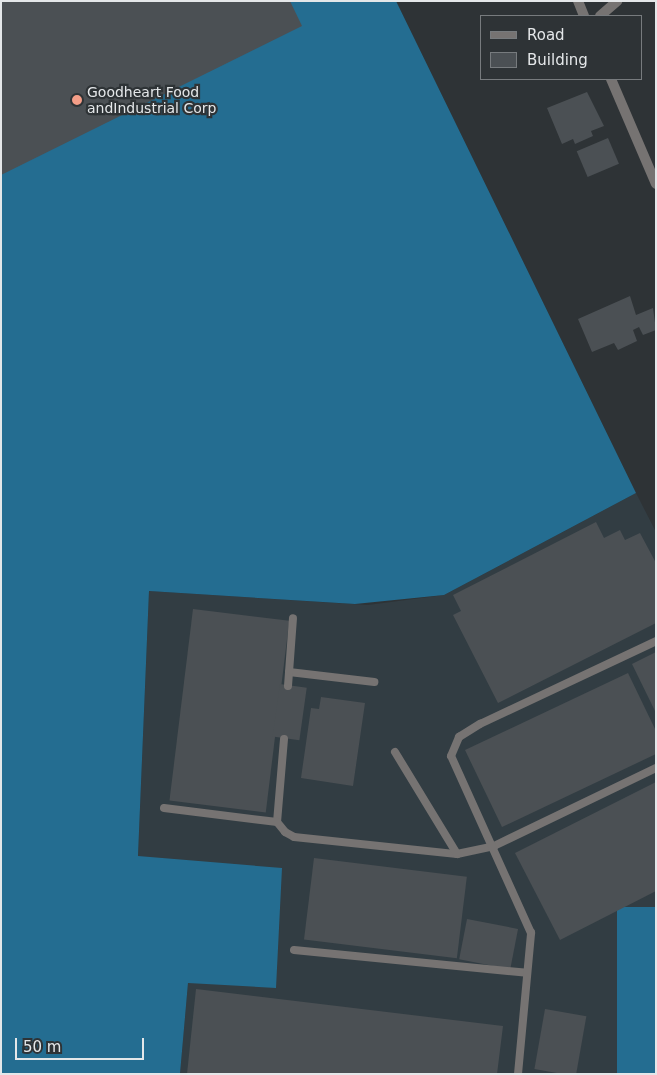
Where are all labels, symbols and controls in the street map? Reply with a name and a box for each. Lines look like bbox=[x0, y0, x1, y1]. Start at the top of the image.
legend bbox=[480, 15, 642, 80]
text: Road bbox=[527, 26, 565, 44]
text: Building bbox=[527, 51, 588, 69]
place label: Goodheart Food andIndustrial Corp bbox=[87, 84, 216, 116]
marker: Goodheart Food andIndustrial Corp bbox=[71, 94, 83, 106]
scale bar bbox=[18, 1028, 146, 1060]
text: 50 m bbox=[23, 1038, 61, 1056]

